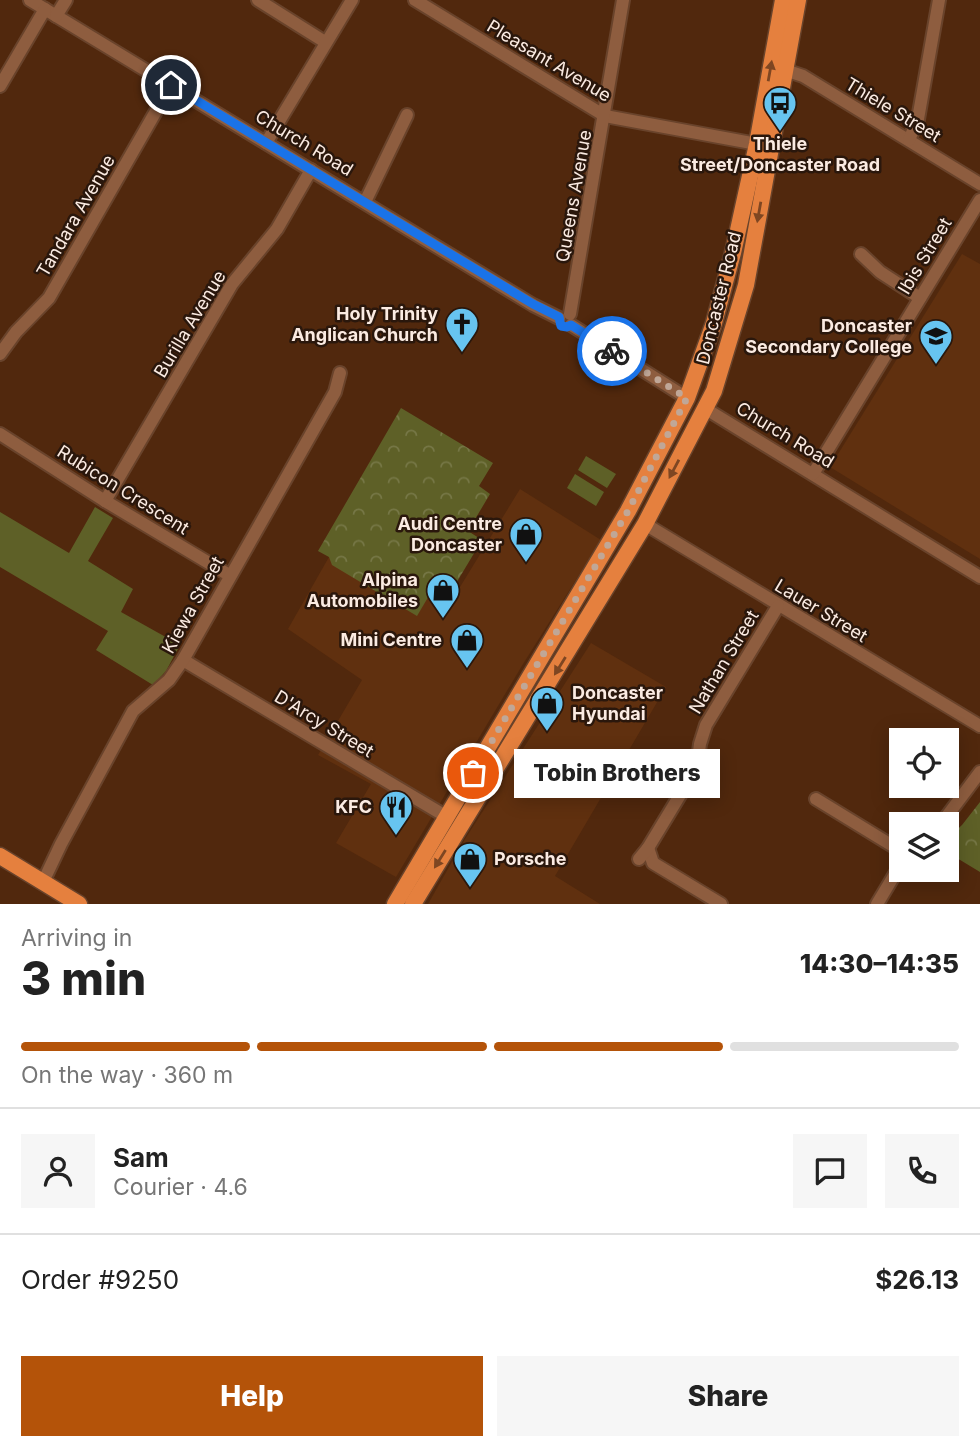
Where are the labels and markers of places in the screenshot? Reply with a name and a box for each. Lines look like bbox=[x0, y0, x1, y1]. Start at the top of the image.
pin bbox=[141, 55, 201, 115]
bus stop icon: Thiele Street/Doncaster Road bbox=[761, 84, 799, 133]
place label: Thiele Street/Doncaster Road bbox=[680, 133, 880, 175]
place label: Holy Trinity Anglican Church bbox=[291, 303, 438, 345]
church icon: Holy Trinity Anglican Church bbox=[443, 305, 481, 354]
place label: Doncaster Secondary College bbox=[745, 315, 912, 357]
school or university icon: Doncaster Secondary College bbox=[917, 317, 955, 366]
place label: Audi Centre Doncaster bbox=[397, 513, 502, 555]
shop icon: Audi Centre Doncaster bbox=[507, 515, 545, 564]
place label: Alpina Automobiles bbox=[307, 569, 418, 611]
shop icon: Alpina Automobiles bbox=[424, 571, 462, 620]
shop icon: Mini Centre bbox=[448, 621, 486, 670]
place label: Mini Centre bbox=[341, 629, 442, 650]
place label: Doncaster Hyundai bbox=[572, 682, 663, 724]
shop icon: Doncaster Hyundai bbox=[528, 684, 566, 733]
pin bbox=[443, 743, 503, 803]
callout: Tobin Brothers bbox=[515, 748, 722, 798]
restaurant icon: KFC bbox=[377, 788, 415, 837]
place label: KFC bbox=[335, 796, 372, 817]
shop icon: Porsche bbox=[451, 840, 489, 889]
place label: Porsche bbox=[494, 848, 567, 869]

